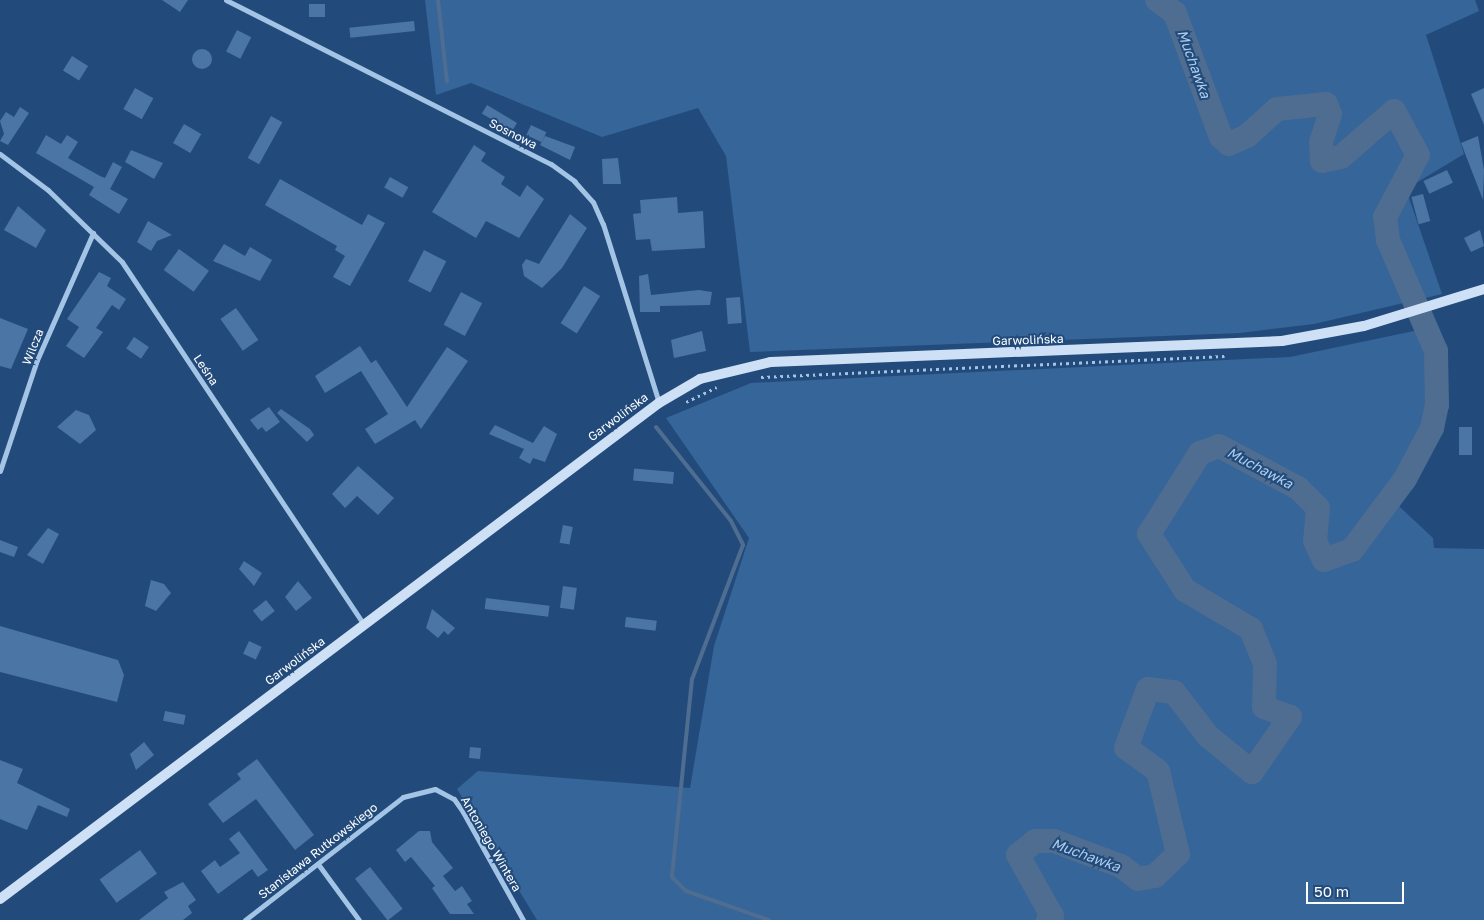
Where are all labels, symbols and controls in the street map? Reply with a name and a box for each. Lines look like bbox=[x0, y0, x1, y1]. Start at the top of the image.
water label: Muchawka bbox=[1174, 28, 1214, 100]
street label: Sosnowa bbox=[487, 116, 539, 152]
street label: Wilcza bbox=[19, 327, 47, 367]
street label: Garwolińska bbox=[992, 332, 1064, 348]
street label: Leśna bbox=[190, 352, 222, 388]
street label: Garwolińska bbox=[585, 390, 651, 444]
water label: Muchawka bbox=[1224, 444, 1296, 492]
street label: Garwolińska bbox=[262, 634, 328, 688]
street label: Antoniego Wintera bbox=[458, 794, 524, 894]
street label: Stanisława Rutkowskiego bbox=[256, 800, 380, 902]
water label: Muchawka bbox=[1050, 835, 1122, 875]
scale bar bbox=[1309, 872, 1406, 904]
text: 50 m bbox=[1314, 882, 1349, 900]

